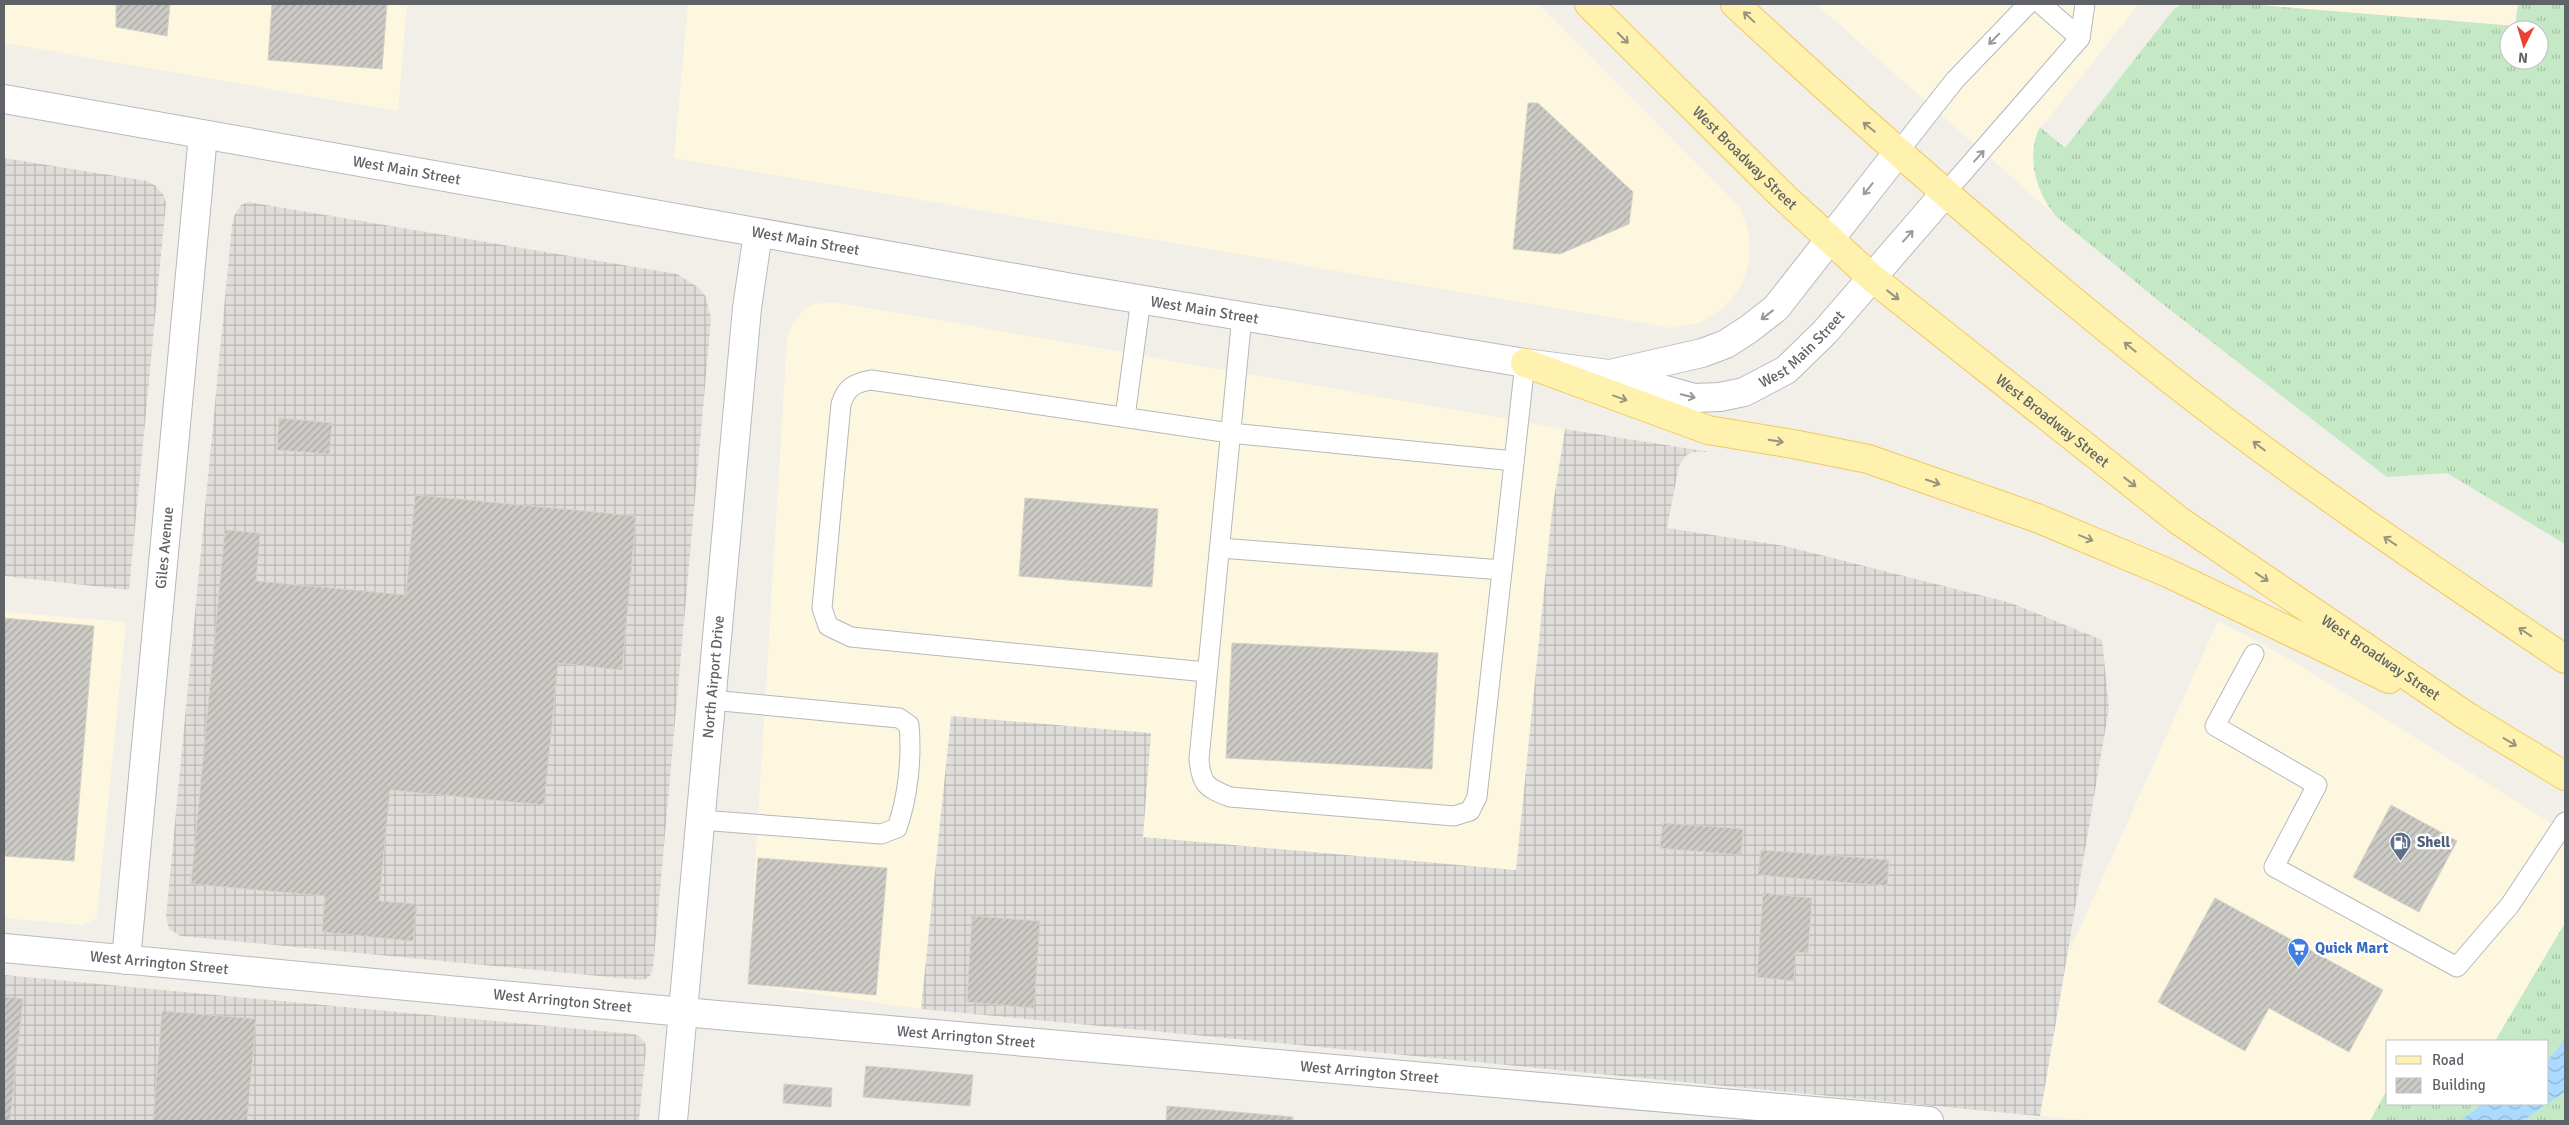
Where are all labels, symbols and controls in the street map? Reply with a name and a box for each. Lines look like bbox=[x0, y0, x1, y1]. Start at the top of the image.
one-way arrow bbox=[1743, 11, 1756, 23]
north arrow bbox=[2499, 20, 2549, 70]
one-way arrow bbox=[1617, 32, 1629, 44]
one-way arrow bbox=[1989, 32, 2001, 44]
text: N bbox=[2517, 49, 2529, 66]
street label: West Broadway Street bbox=[1689, 102, 1801, 213]
one-way arrow bbox=[1863, 122, 1876, 133]
one-way arrow bbox=[1973, 150, 1985, 163]
street label: West Main Street bbox=[351, 152, 462, 189]
one-way arrow bbox=[1863, 182, 1874, 195]
street label: West Main Street bbox=[750, 222, 861, 259]
one-way arrow bbox=[1902, 230, 1913, 243]
one-way arrow bbox=[1886, 289, 1899, 300]
street label: West Main Street bbox=[1149, 292, 1260, 328]
street label: West Main Street bbox=[1756, 307, 1848, 392]
one-way arrow bbox=[1761, 310, 1774, 321]
one-way arrow bbox=[2124, 341, 2137, 352]
street label: West Broadway Street bbox=[1992, 370, 2113, 471]
one-way arrow bbox=[1680, 392, 1696, 401]
one-way arrow bbox=[1612, 394, 1627, 403]
one-way arrow bbox=[1768, 436, 1784, 446]
one-way arrow bbox=[2252, 441, 2266, 451]
one-way arrow bbox=[2123, 477, 2136, 488]
one-way arrow bbox=[1925, 478, 1940, 487]
street label: Giles Avenue bbox=[152, 506, 177, 590]
one-way arrow bbox=[2078, 534, 2093, 543]
one-way arrow bbox=[2384, 536, 2398, 546]
one-way arrow bbox=[2255, 572, 2269, 582]
street label: West Broadway Street bbox=[2318, 611, 2443, 704]
street label: North Airport Drive bbox=[699, 615, 728, 739]
one-way arrow bbox=[2518, 627, 2532, 637]
one-way arrow bbox=[2502, 737, 2516, 747]
fuel station icon: Shell bbox=[2389, 830, 2413, 861]
place label: Shell bbox=[2417, 833, 2450, 851]
supermarket icon: Quick Mart bbox=[2287, 936, 2311, 967]
place label: Quick Mart bbox=[2315, 939, 2389, 957]
street label: West Arrington Street bbox=[89, 947, 229, 978]
street label: West Arrington Street bbox=[492, 985, 633, 1016]
street label: West Arrington Street bbox=[896, 1022, 1036, 1052]
legend bbox=[2386, 1040, 2549, 1105]
text: Road bbox=[2432, 1051, 2464, 1069]
street label: West Arrington Street bbox=[1299, 1057, 1439, 1087]
text: Building bbox=[2432, 1076, 2486, 1094]

